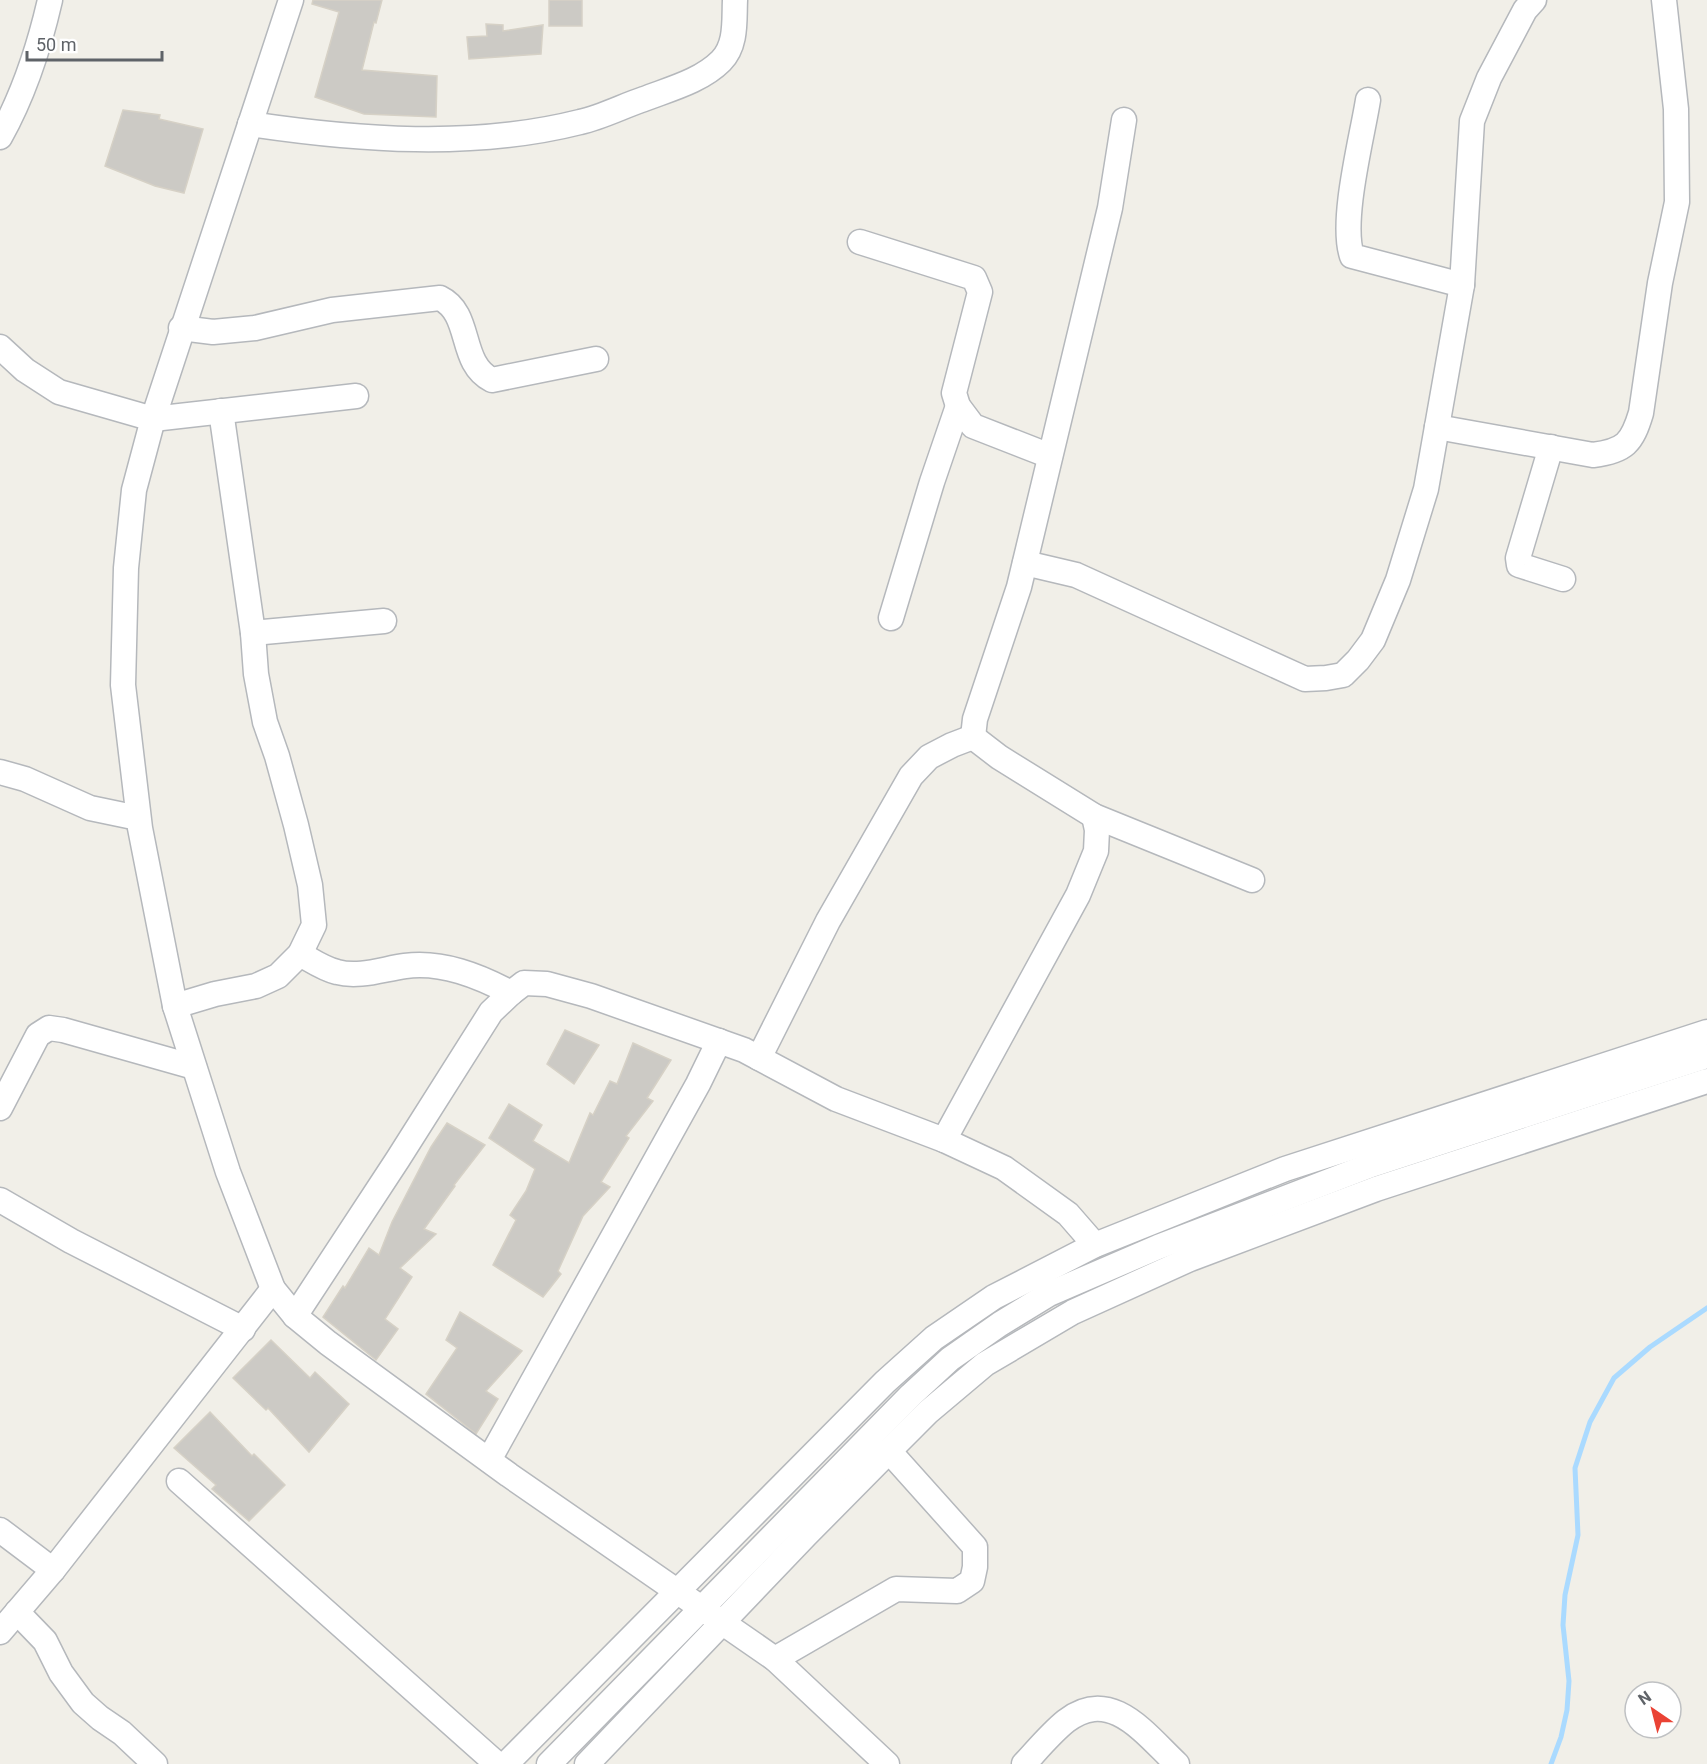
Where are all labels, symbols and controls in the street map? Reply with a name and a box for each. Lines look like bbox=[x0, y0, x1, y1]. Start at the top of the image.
scale bar bbox=[27, 24, 162, 62]
text: 50 m bbox=[36, 34, 76, 55]
north arrow bbox=[1623, 1680, 1683, 1740]
text: N bbox=[1635, 1687, 1655, 1709]

